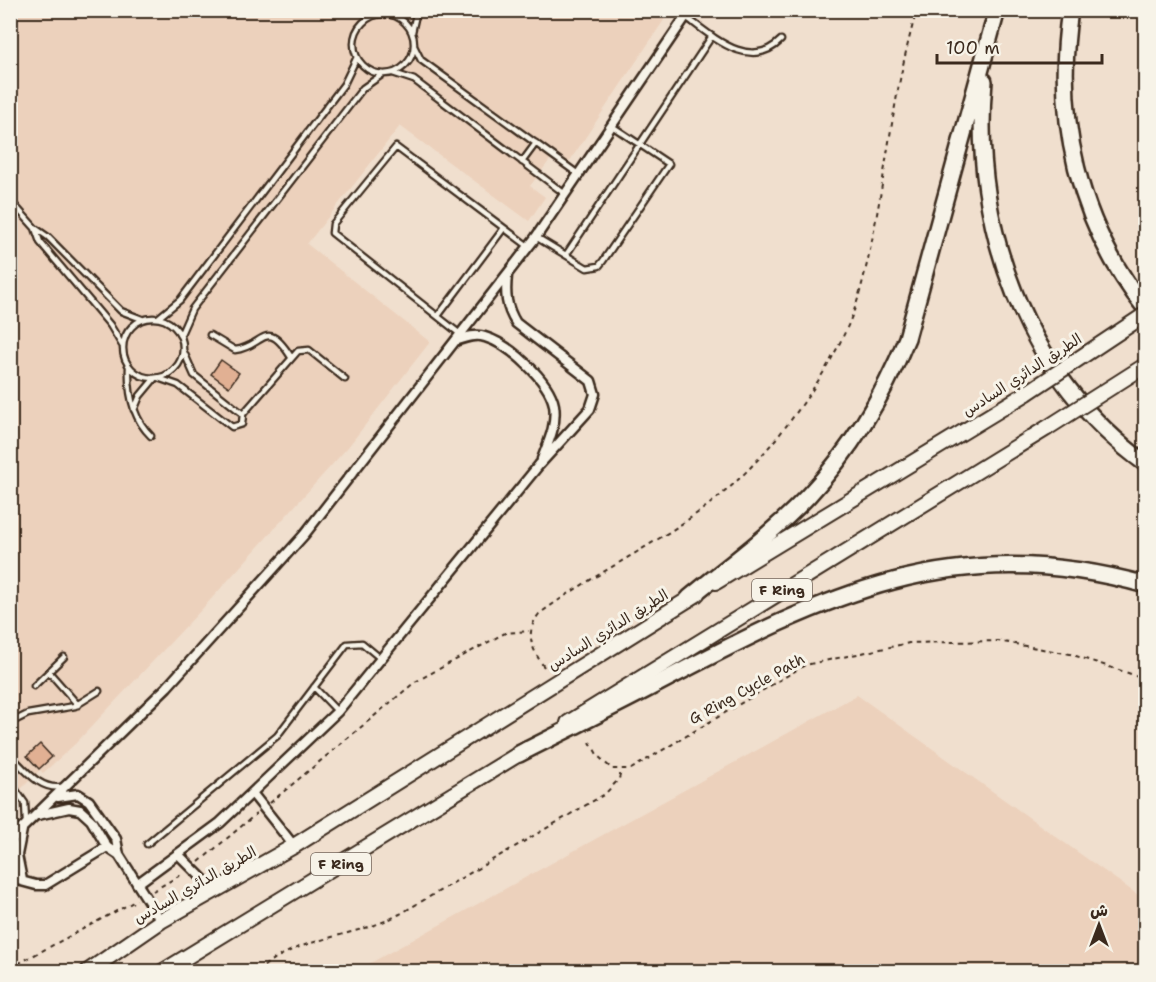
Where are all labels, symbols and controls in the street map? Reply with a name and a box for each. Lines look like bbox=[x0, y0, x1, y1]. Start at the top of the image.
scale bar bbox=[937, 27, 1102, 65]
text: 100 m bbox=[946, 36, 1000, 60]
street label: الطريق الدائري السادس bbox=[958, 329, 1086, 422]
road number: F Ring bbox=[752, 579, 812, 601]
street label: الطريق الدائري السادس bbox=[544, 585, 673, 676]
street label: G Ring Cycle Path bbox=[686, 649, 808, 729]
street label: الطريق الدائري السادس bbox=[130, 842, 260, 929]
road number: F Ring bbox=[311, 853, 371, 875]
north arrow bbox=[1069, 895, 1129, 955]
text: ش bbox=[1090, 900, 1108, 921]

